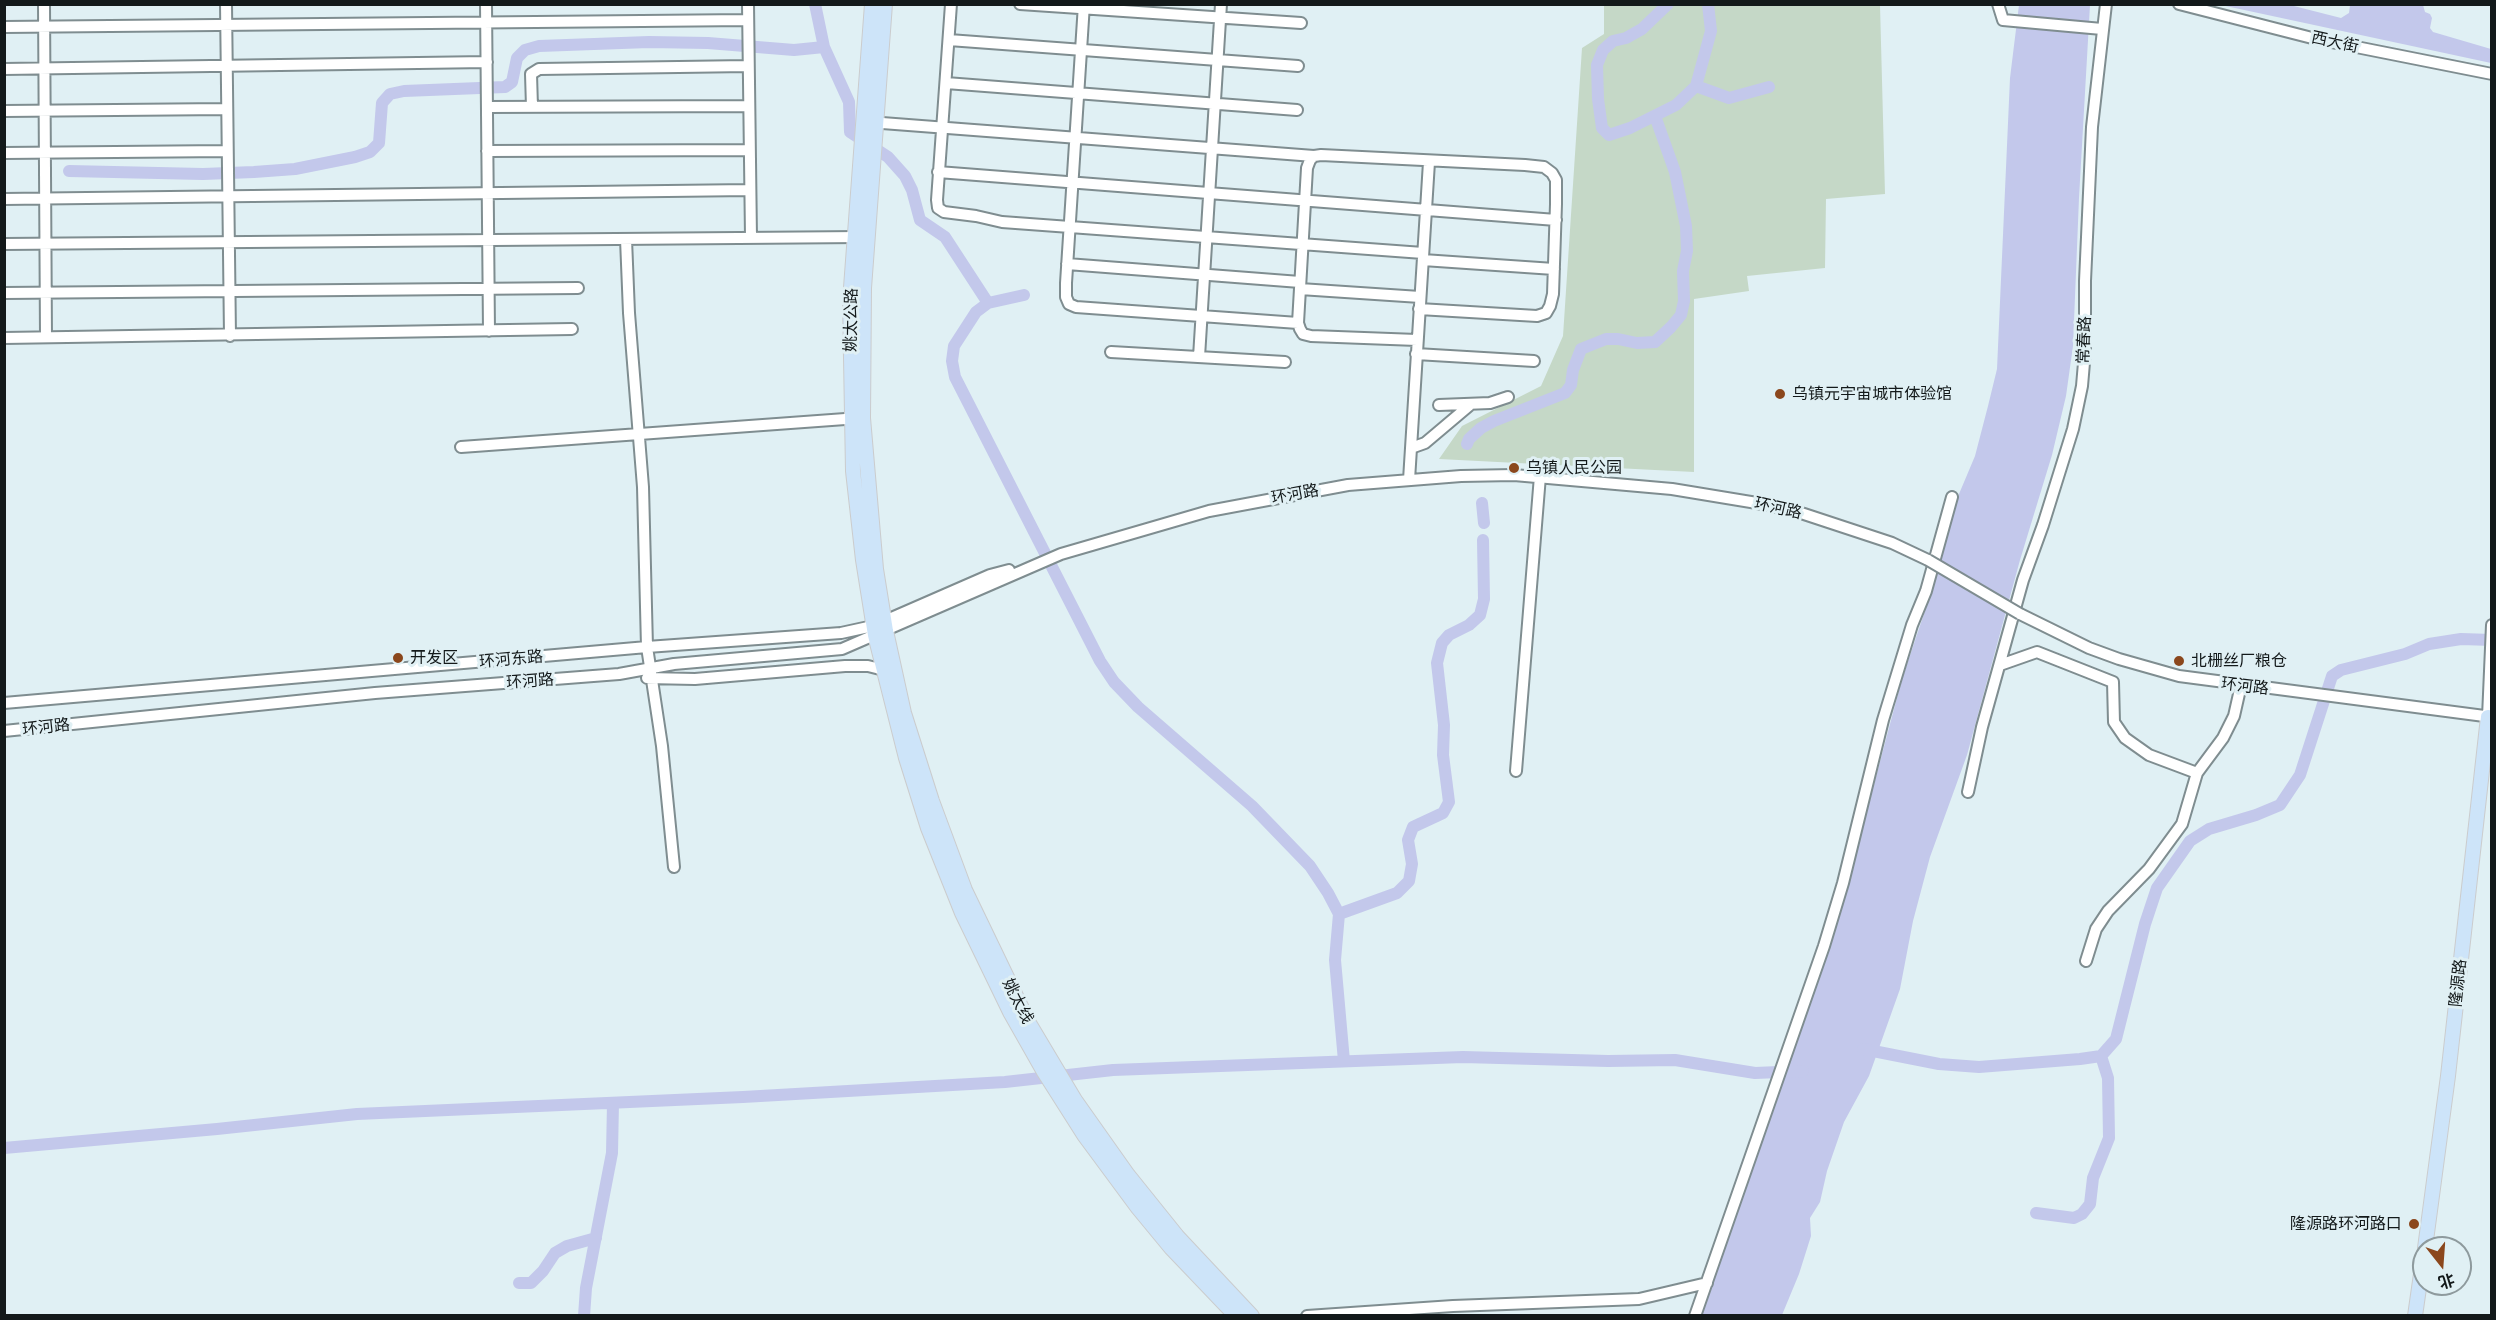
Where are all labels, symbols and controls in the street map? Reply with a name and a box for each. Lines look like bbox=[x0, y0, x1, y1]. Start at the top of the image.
street label: 西大街 bbox=[2310, 28, 2360, 56]
street label: 姚太公路 bbox=[841, 288, 861, 352]
street label: 常春路 bbox=[2074, 316, 2094, 364]
place label: 乌镇元宇宙城市体验馆 bbox=[1792, 384, 1952, 404]
marker: 乌镇元宇宙城市体验馆 bbox=[1773, 387, 1787, 401]
place label: 乌镇人民公园 bbox=[1526, 458, 1622, 478]
marker: 乌镇人民公园 bbox=[1507, 461, 1521, 475]
street label: 环河路 bbox=[1270, 480, 1320, 508]
street label: 环河路 bbox=[1752, 493, 1804, 523]
street label: 环河东路 bbox=[478, 647, 544, 671]
place label: 开发区 bbox=[410, 648, 458, 668]
marker: 开发区 bbox=[391, 651, 405, 665]
place label: 北栅丝厂粮仓 bbox=[2191, 651, 2287, 671]
marker: 北栅丝厂粮仓 bbox=[2172, 654, 2186, 668]
street label: 环河路 bbox=[505, 670, 555, 692]
street label: 环河路 bbox=[2220, 674, 2270, 698]
street label: 环河路 bbox=[21, 715, 71, 739]
street label: 隆源路 bbox=[2446, 958, 2470, 1008]
street label: 姚太线 bbox=[999, 975, 1037, 1027]
place label: 隆源路环河路口 bbox=[2290, 1214, 2402, 1234]
marker: 隆源路环河路口 bbox=[2407, 1217, 2421, 1231]
north arrow bbox=[2412, 1236, 2472, 1296]
text: 北 bbox=[2436, 1270, 2457, 1293]

